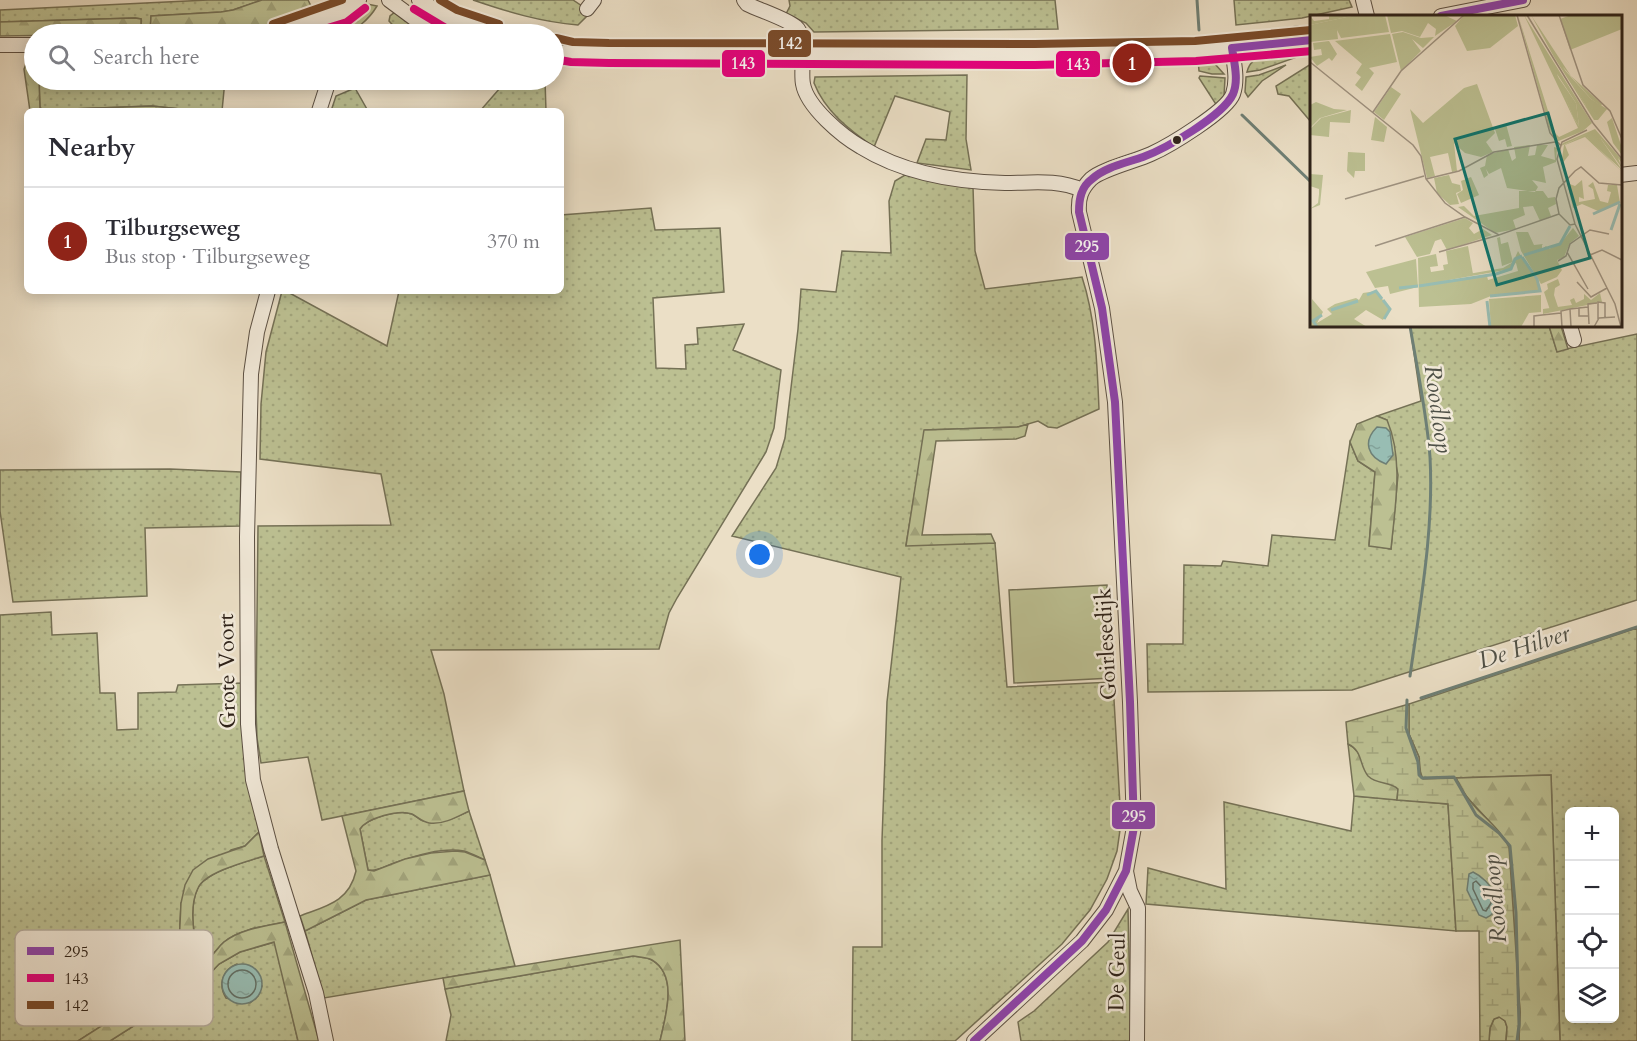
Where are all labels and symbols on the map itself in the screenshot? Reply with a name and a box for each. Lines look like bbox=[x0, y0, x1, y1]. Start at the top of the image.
inset map bbox=[1310, 15, 1622, 327]
line badge: 142 bbox=[767, 29, 812, 58]
text: 142 bbox=[778, 33, 802, 55]
pin: 1 bbox=[1112, 40, 1152, 86]
line badge: 143 bbox=[721, 49, 766, 78]
line badge: 143 bbox=[1055, 50, 1101, 78]
text: 143 bbox=[731, 53, 755, 75]
text: 143 bbox=[1066, 54, 1090, 76]
unlabelled marker bbox=[1171, 134, 1183, 146]
line badge: 295 bbox=[1064, 232, 1110, 261]
text: 295 bbox=[1075, 236, 1099, 258]
water label: Roodloop bbox=[1415, 363, 1461, 455]
your location bbox=[745, 540, 774, 569]
street label: Goirlesedijk bbox=[1088, 587, 1124, 701]
street label: Grote Voort bbox=[211, 613, 243, 729]
water label: De Hilver bbox=[1474, 616, 1575, 677]
line badge: 295 bbox=[1111, 801, 1156, 830]
text: 295 bbox=[1122, 806, 1146, 828]
water label: Roodloop bbox=[1475, 853, 1515, 945]
legend bbox=[15, 930, 213, 1026]
street label: De Geul bbox=[1101, 932, 1133, 1012]
text: 295 bbox=[64, 941, 89, 963]
text: 143 bbox=[64, 968, 89, 990]
text: 142 bbox=[64, 995, 89, 1017]

